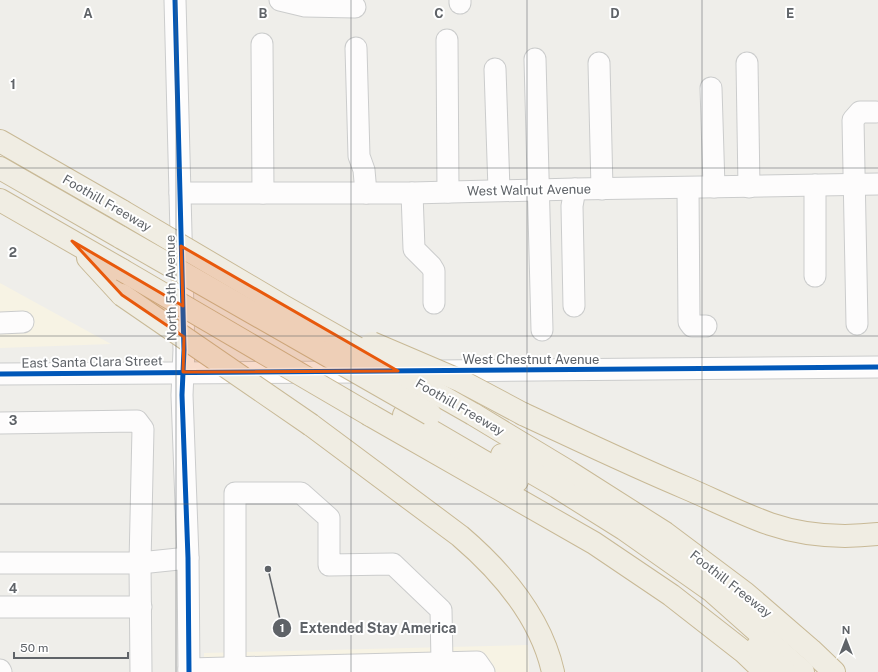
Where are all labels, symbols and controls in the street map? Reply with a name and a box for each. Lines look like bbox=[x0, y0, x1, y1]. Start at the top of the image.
text: A bbox=[83, 6, 93, 21]
text: B bbox=[259, 6, 268, 21]
text: C bbox=[434, 6, 444, 21]
text: D bbox=[610, 6, 620, 21]
text: E bbox=[786, 6, 794, 21]
text: 1 bbox=[10, 77, 16, 92]
street label: Foothill Freeway bbox=[60, 172, 154, 234]
street label: West Walnut Avenue bbox=[467, 181, 591, 199]
street label: North 5th Avenue bbox=[163, 235, 179, 341]
text: 2 bbox=[9, 245, 17, 260]
street label: West Chestnut Avenue bbox=[463, 352, 599, 367]
street label: East Santa Clara Street bbox=[21, 353, 163, 371]
street label: Foothill Freeway bbox=[413, 376, 507, 438]
text: 3 bbox=[9, 413, 18, 428]
street label: Foothill Freeway bbox=[687, 547, 775, 621]
text: 4 bbox=[9, 581, 18, 596]
callout: Extended Stay America bbox=[272, 615, 465, 641]
text: Extended Stay America bbox=[300, 620, 456, 636]
north arrow bbox=[826, 620, 866, 660]
text: 1 bbox=[279, 621, 285, 635]
text: N bbox=[842, 624, 850, 636]
scale bar bbox=[14, 634, 128, 660]
text: 50 m bbox=[20, 641, 48, 655]

